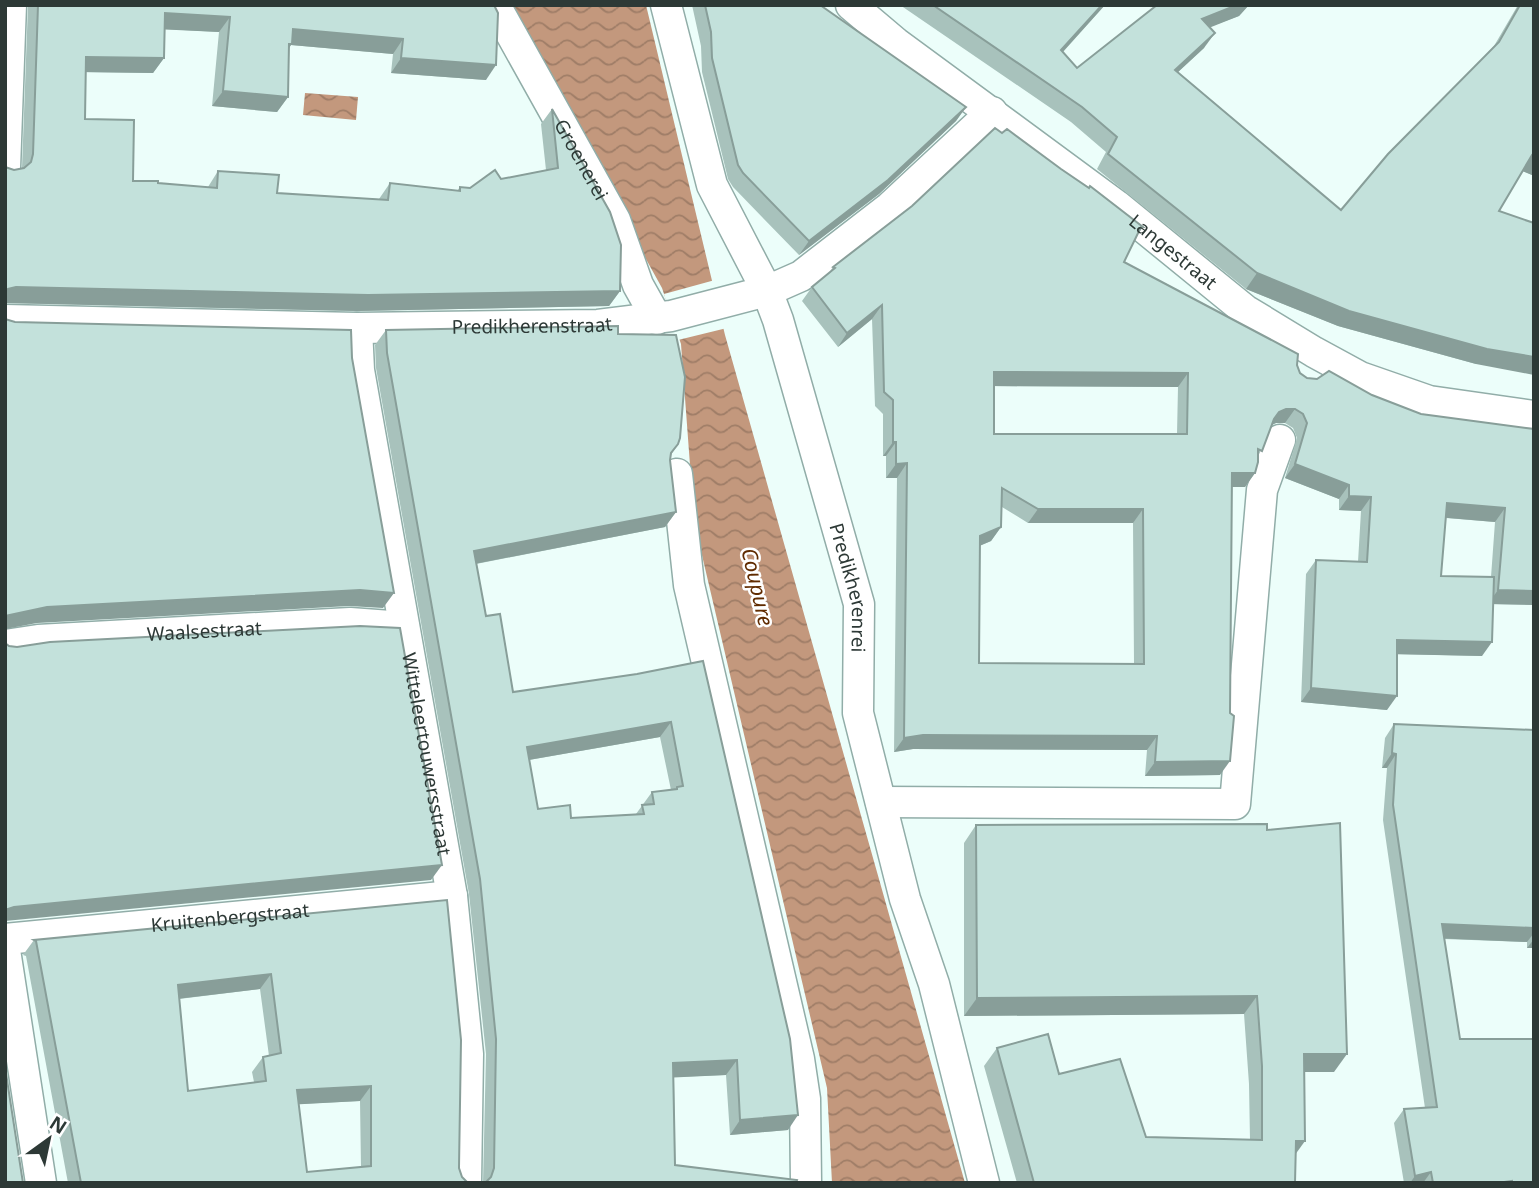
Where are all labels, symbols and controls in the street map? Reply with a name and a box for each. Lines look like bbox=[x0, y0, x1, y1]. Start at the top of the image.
street label: Groenerei bbox=[548, 114, 614, 205]
street label: Langestraat bbox=[1124, 208, 1223, 295]
street label: Predikherenstraat bbox=[451, 310, 614, 340]
street label: Predikherenrei bbox=[824, 520, 872, 653]
water label: Coupure bbox=[735, 545, 781, 628]
street label: Waalsestraat bbox=[146, 615, 263, 647]
street label: Witteleertouwersstraat bbox=[396, 651, 458, 858]
street label: Kruitenbergstraat bbox=[150, 897, 310, 938]
north arrow bbox=[14, 1104, 84, 1174]
text: N bbox=[45, 1110, 72, 1140]

